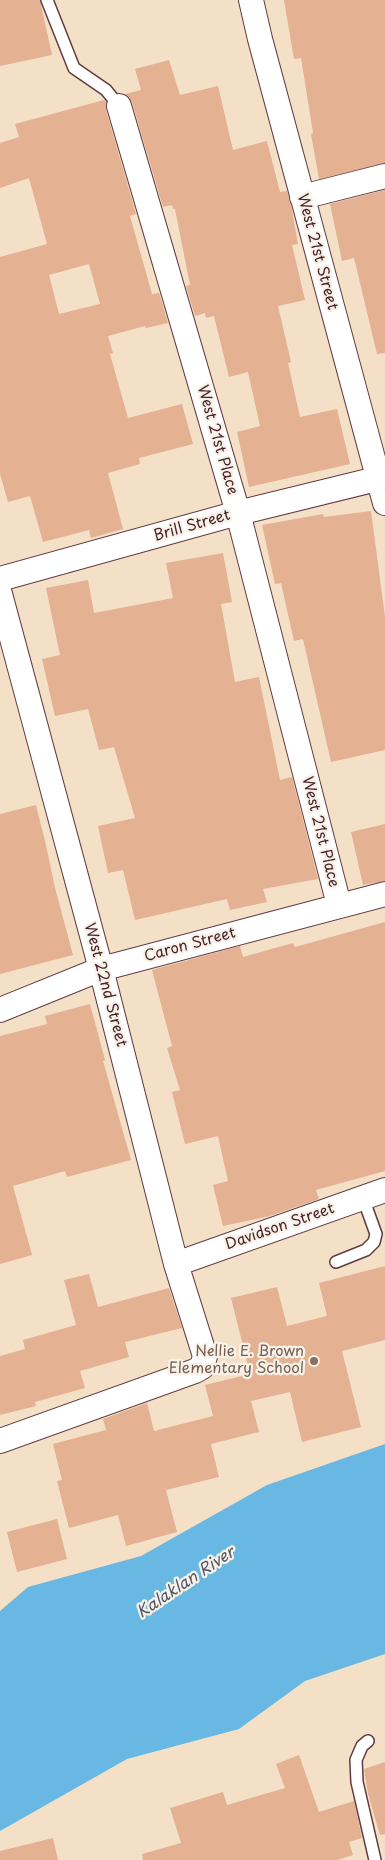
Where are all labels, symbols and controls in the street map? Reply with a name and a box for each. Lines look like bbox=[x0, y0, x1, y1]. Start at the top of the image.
street label: West 21st Street bbox=[293, 192, 341, 312]
street label: West 21st Place bbox=[193, 383, 241, 497]
street label: Brill Street bbox=[152, 506, 232, 546]
street label: West 21st Place bbox=[298, 775, 342, 889]
street label: West 22nd Street bbox=[80, 921, 130, 1049]
street label: Caron Street bbox=[142, 924, 238, 966]
street label: Davidson Street bbox=[223, 1200, 337, 1254]
place label: Nellie E. Brown Elementary School bbox=[169, 1343, 304, 1378]
marker: Nellie E. Brown Elementary School bbox=[308, 1355, 320, 1367]
water label: Kalaklan River bbox=[133, 1543, 239, 1623]

